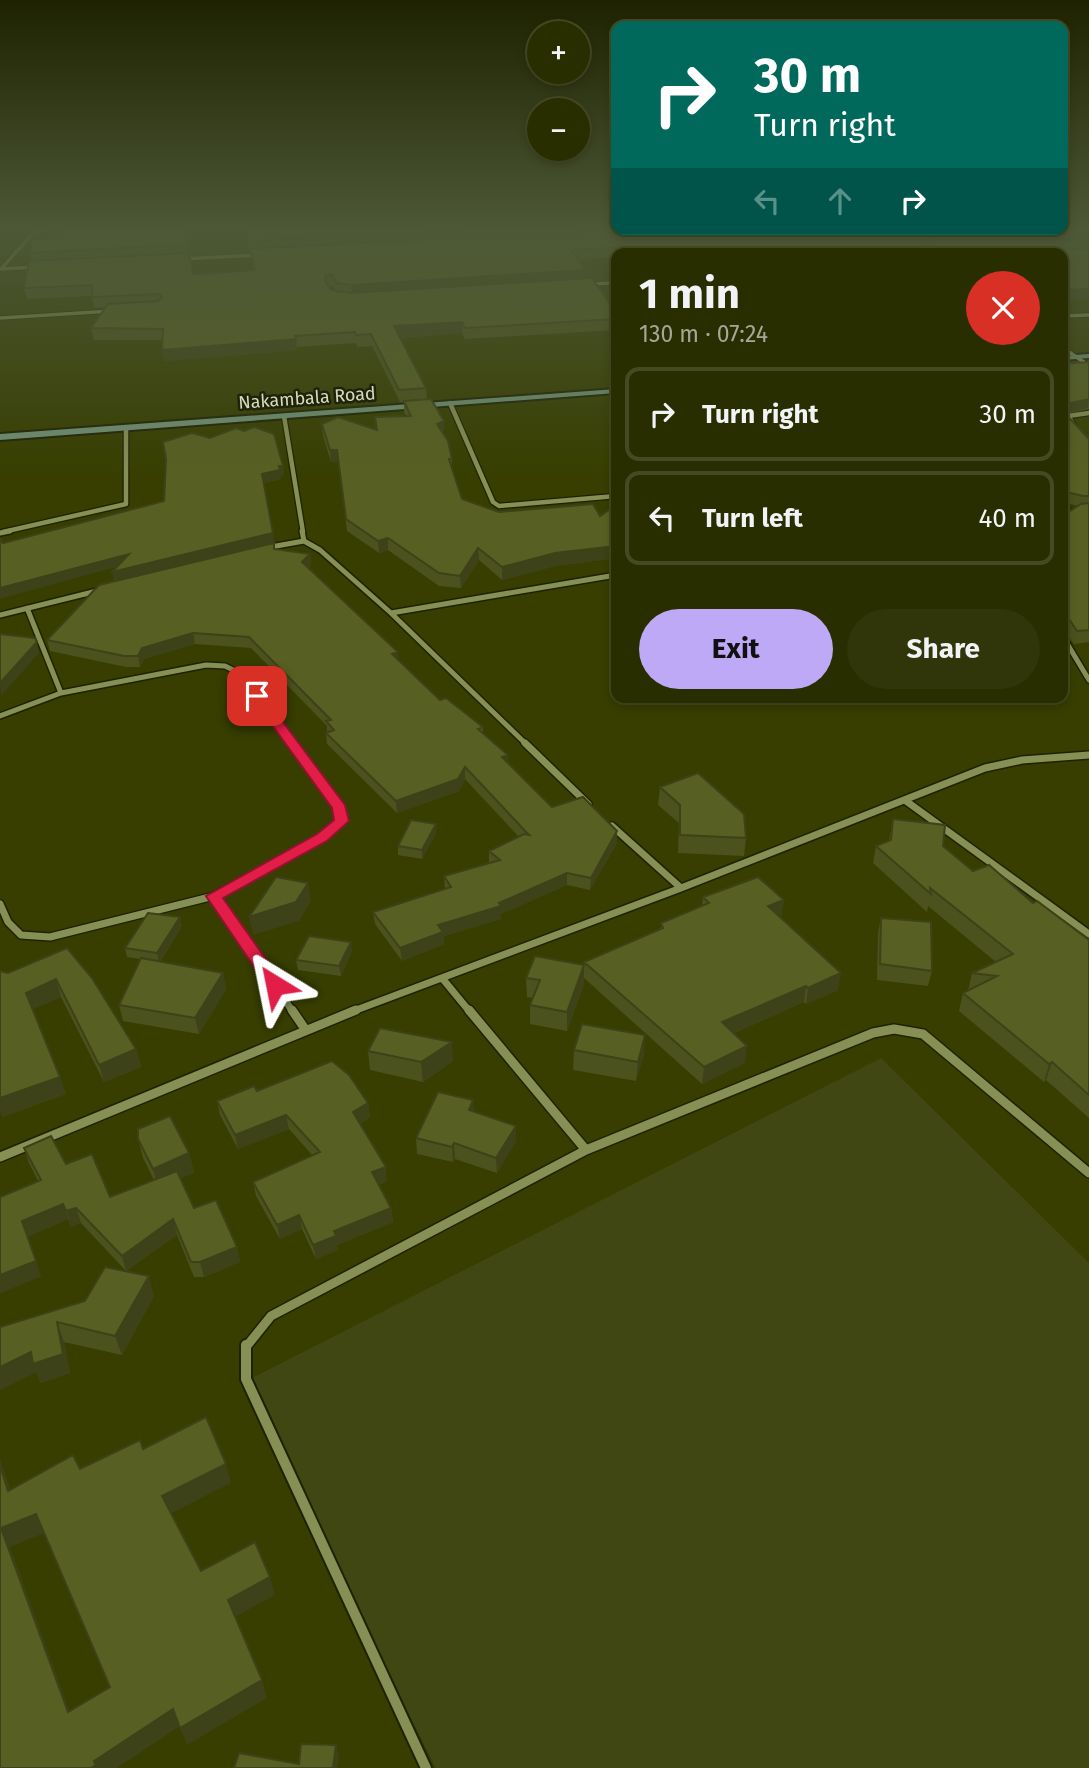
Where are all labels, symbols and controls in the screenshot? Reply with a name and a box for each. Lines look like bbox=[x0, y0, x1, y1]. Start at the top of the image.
map controls bbox=[527, 21, 590, 161]
button: + bbox=[527, 21, 590, 84]
text: 30 m bbox=[754, 46, 861, 105]
icon: right bbox=[639, 49, 730, 140]
button: − bbox=[527, 98, 590, 161]
text: Turn right bbox=[754, 106, 896, 144]
icon: left bbox=[748, 182, 786, 220]
icon: ahead bbox=[821, 182, 859, 220]
icon: right bbox=[894, 182, 932, 220]
text: 1 min bbox=[639, 269, 740, 319]
button: close bbox=[966, 271, 1040, 345]
text: 130 m · 07:24 bbox=[639, 320, 768, 348]
street label: Nakambala Road bbox=[238, 382, 376, 414]
icon: right bbox=[643, 395, 681, 433]
text: Turn right bbox=[702, 399, 819, 430]
text: 30 m bbox=[979, 399, 1036, 430]
icon: left bbox=[643, 499, 681, 537]
text: Turn left bbox=[702, 503, 803, 534]
text: 40 m bbox=[978, 503, 1036, 534]
button: Exit bbox=[639, 609, 833, 689]
button: Share bbox=[847, 609, 1040, 689]
pin bbox=[227, 666, 287, 726]
icon: arrive bbox=[238, 677, 276, 715]
position arrow bbox=[238, 948, 312, 1022]

